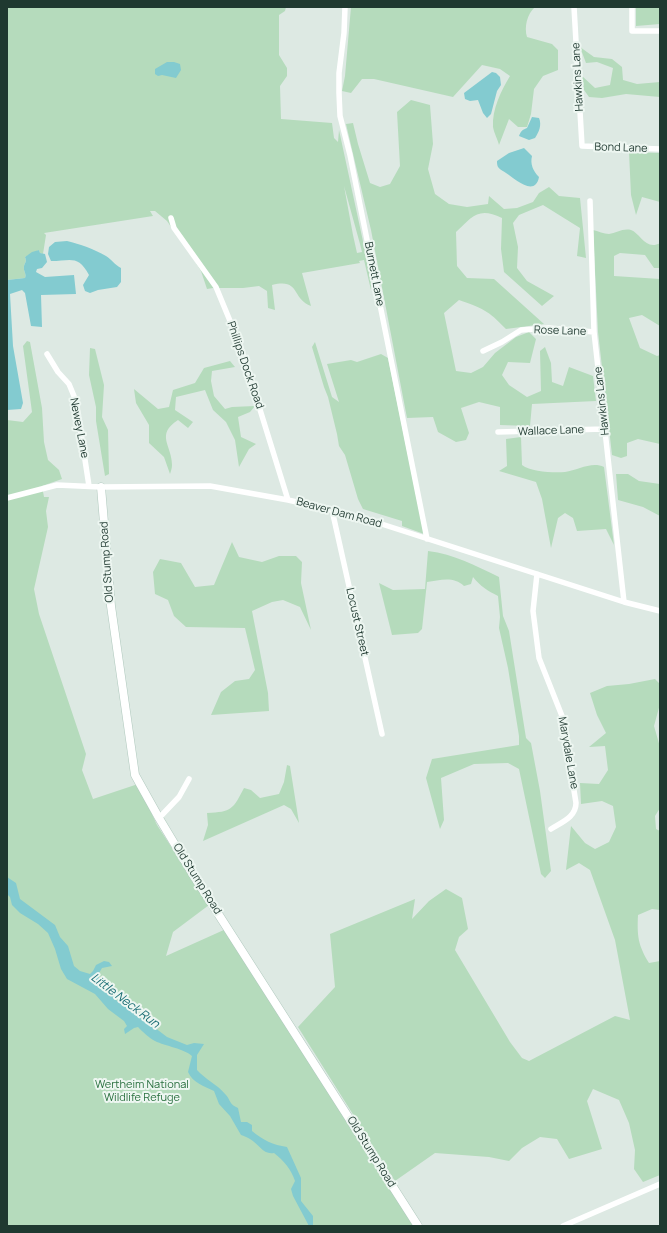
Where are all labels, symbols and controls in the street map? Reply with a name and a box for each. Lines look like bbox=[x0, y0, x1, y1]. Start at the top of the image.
street label: Hawkins Lane bbox=[570, 42, 586, 112]
street label: Bond Lane bbox=[594, 140, 648, 156]
street label: Burnett Lane bbox=[361, 241, 387, 307]
street label: Phillips Dock Road bbox=[224, 320, 266, 410]
street label: Rose Lane bbox=[534, 323, 586, 339]
street label: Hawkins Lane bbox=[592, 366, 612, 436]
street label: Newey Lane bbox=[67, 397, 91, 459]
street label: Wallace Lane bbox=[518, 423, 584, 439]
street label: Beaver Dam Road bbox=[295, 495, 383, 531]
street label: Old Stump Road bbox=[98, 521, 116, 603]
street label: Locust Street bbox=[343, 587, 371, 657]
street label: Marydale Lane bbox=[555, 716, 581, 790]
street label: Old Stump Road bbox=[170, 841, 224, 917]
water label: Little Neck Run bbox=[88, 971, 162, 1031]
park label: Wertheim National Wildlife Refuge bbox=[95, 1078, 189, 1104]
street label: Old Stump Road bbox=[344, 1114, 398, 1190]

